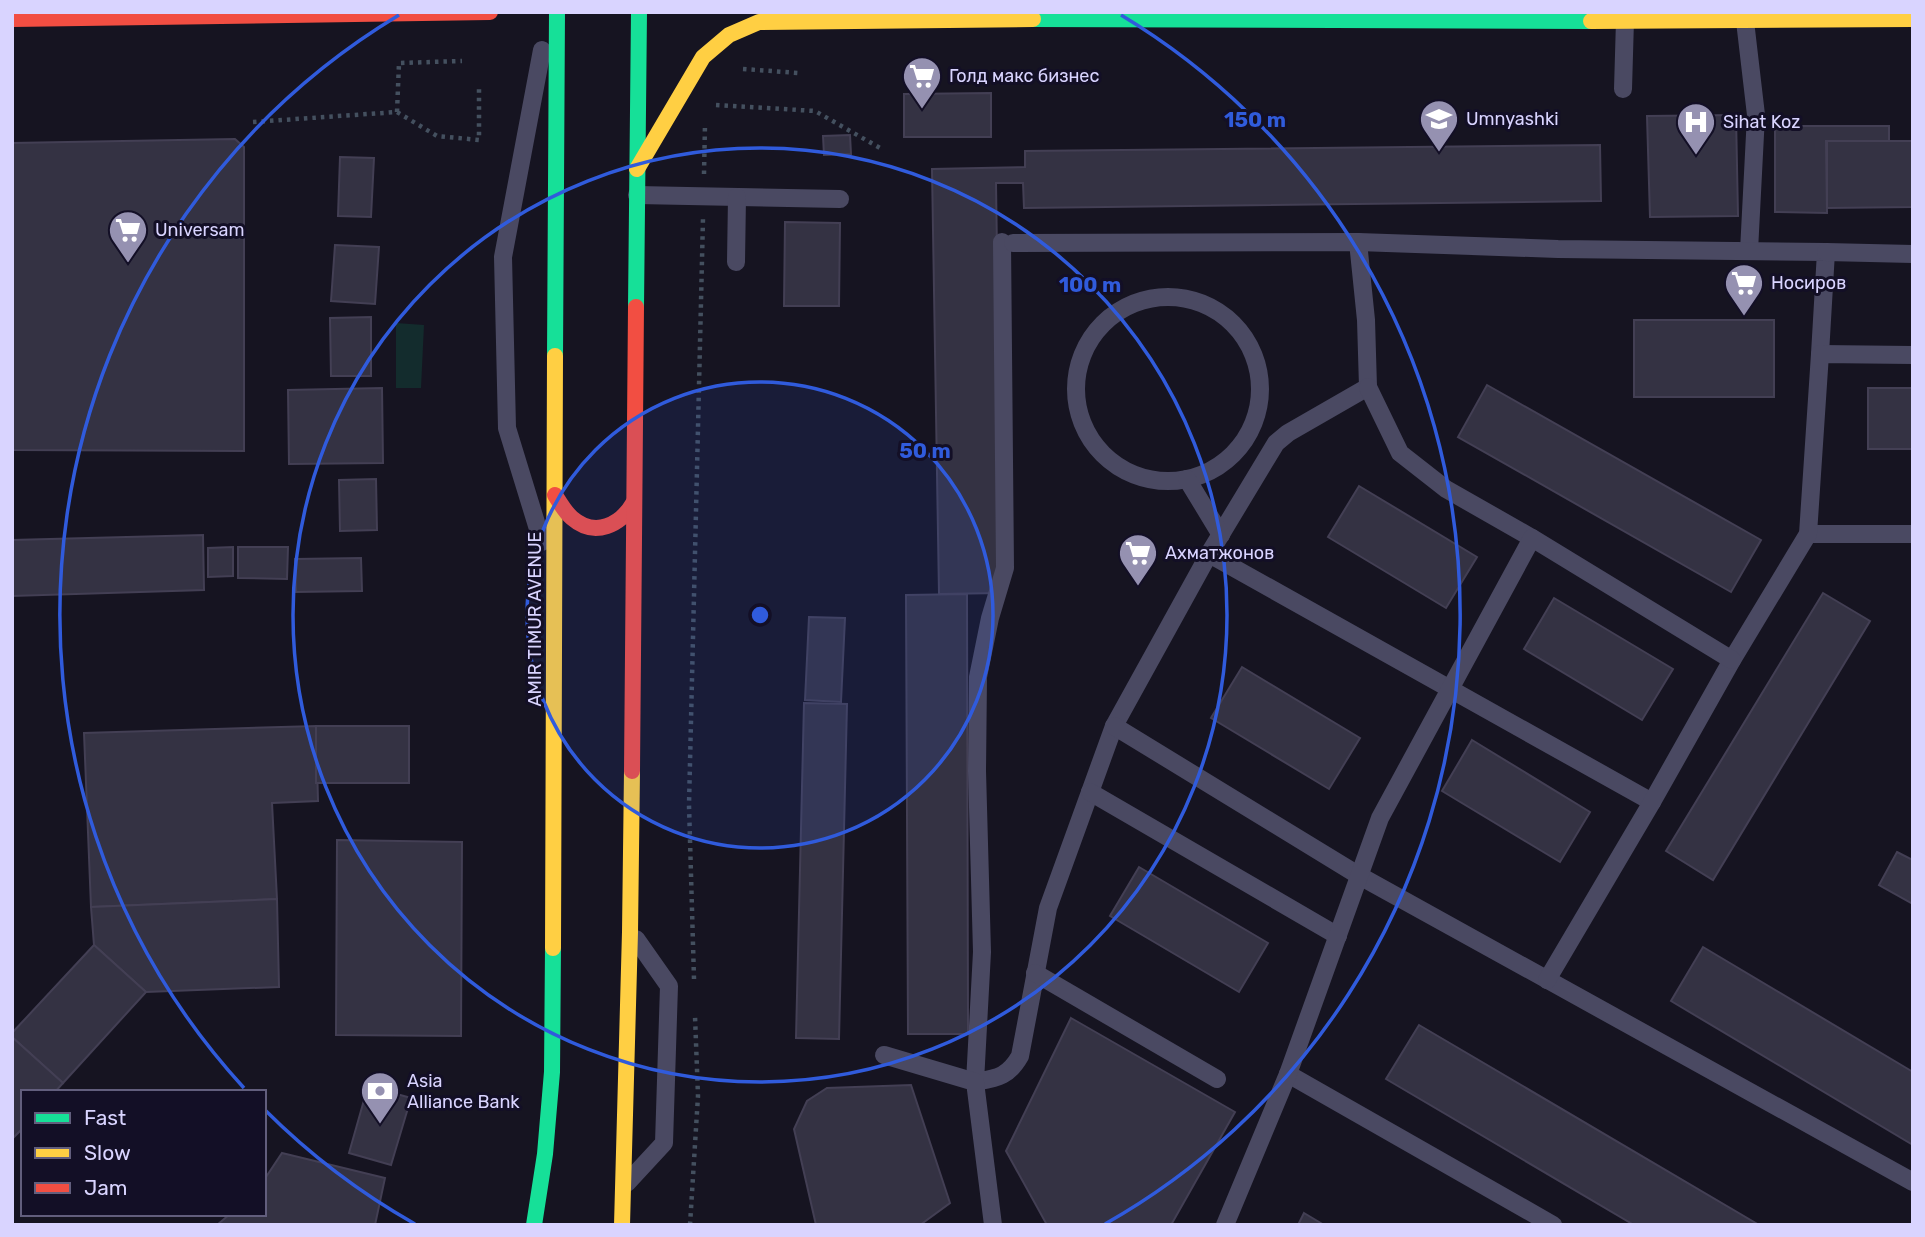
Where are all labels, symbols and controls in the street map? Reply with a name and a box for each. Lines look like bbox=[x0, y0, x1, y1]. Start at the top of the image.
supermarket icon: Голд макс бизнес bbox=[901, 55, 943, 110]
place label: Голд макс бизнес bbox=[949, 65, 1099, 87]
school or university icon: Umnyashki bbox=[1418, 98, 1460, 153]
hospital icon: Sihat Koz bbox=[1675, 101, 1717, 156]
text: 150 m bbox=[1224, 107, 1286, 132]
place label: Umnyashki bbox=[1466, 108, 1559, 130]
place label: Sihat Koz bbox=[1723, 111, 1801, 133]
supermarket icon: Universam bbox=[107, 209, 149, 264]
place label: Universam bbox=[155, 219, 245, 241]
supermarket icon: Носиров bbox=[1723, 262, 1765, 317]
text: 100 m bbox=[1059, 272, 1121, 297]
place label: Носиров bbox=[1771, 272, 1846, 294]
text: 50 m bbox=[899, 438, 951, 463]
street label: AMIR TIMUR AVENUE bbox=[524, 532, 546, 706]
supermarket icon: Ахматжонов bbox=[1117, 532, 1159, 587]
place label: Ахматжонов bbox=[1165, 542, 1274, 564]
centre of rings bbox=[748, 603, 772, 627]
bank icon: Asia Alliance Bank bbox=[359, 1070, 401, 1125]
place label: Asia Alliance Bank bbox=[407, 1070, 520, 1113]
legend bbox=[21, 1090, 266, 1216]
text: Fast bbox=[84, 1105, 126, 1130]
text: Slow bbox=[84, 1140, 131, 1165]
text: Jam bbox=[84, 1175, 128, 1200]

